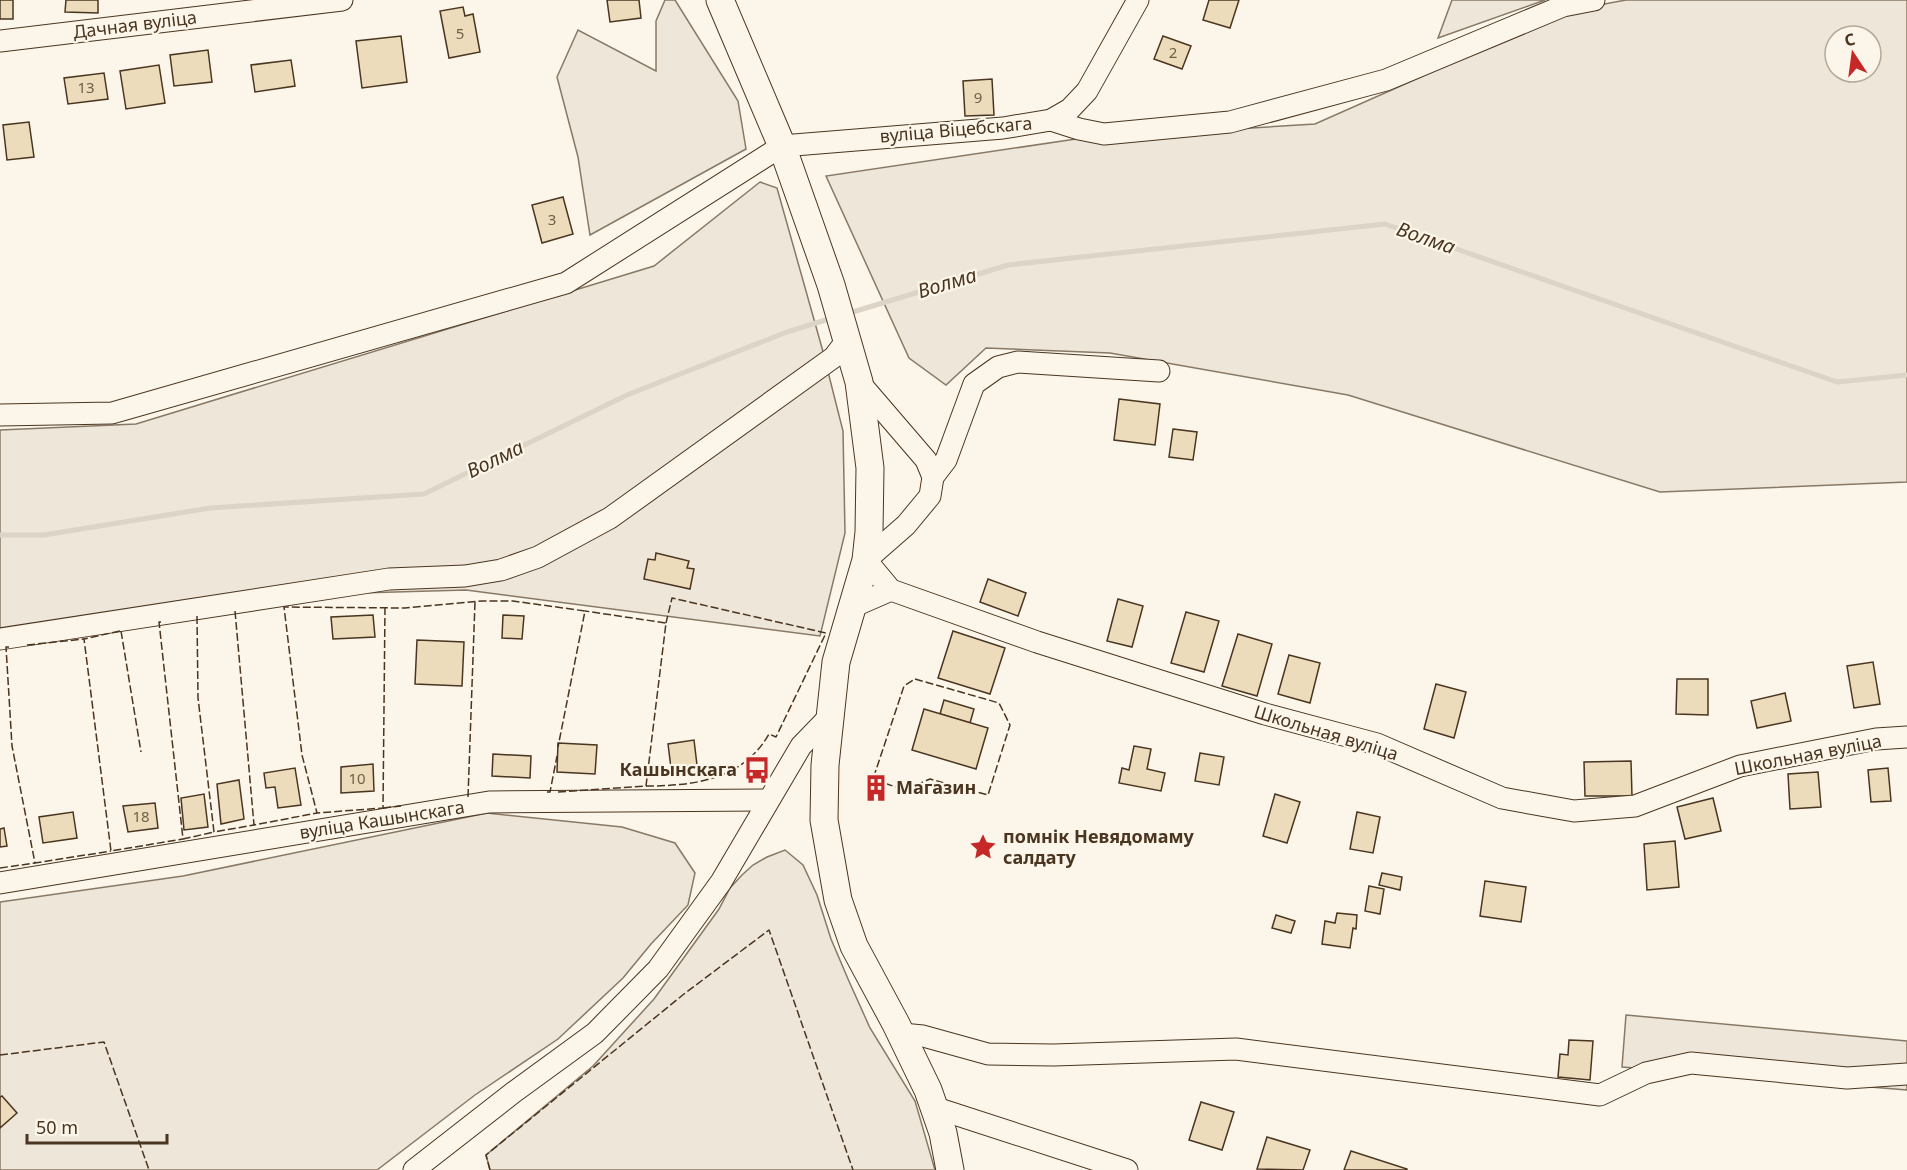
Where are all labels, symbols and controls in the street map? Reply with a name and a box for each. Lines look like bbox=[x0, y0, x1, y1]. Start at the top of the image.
street label: Дачная вуліца bbox=[72, 5, 198, 43]
house number: 5 bbox=[456, 23, 464, 43]
north arrow bbox=[1823, 24, 1883, 84]
text: С bbox=[1842, 28, 1857, 51]
house number: 2 bbox=[1169, 42, 1177, 62]
house number: 13 bbox=[77, 77, 95, 97]
house number: 9 bbox=[974, 87, 982, 107]
street label: вуліца Віцебскага bbox=[879, 110, 1033, 148]
house number: 3 bbox=[548, 209, 556, 229]
water label: Волма bbox=[1393, 215, 1459, 260]
water label: Волма bbox=[914, 261, 980, 304]
water label: Волма bbox=[462, 433, 528, 484]
street label: Школьная вуліца bbox=[1251, 699, 1401, 765]
street label: Школьная вуліца bbox=[1732, 728, 1883, 780]
bus stop icon: Кашынскага bbox=[742, 755, 772, 785]
place label: Кашынскага bbox=[619, 757, 737, 781]
house number: 10 bbox=[348, 768, 366, 788]
building icon: Магазин bbox=[861, 773, 891, 803]
place label: Магазин bbox=[896, 775, 976, 799]
street label: вуліца Кашынскага bbox=[297, 794, 466, 844]
house number: 18 bbox=[132, 806, 150, 826]
place label: помнік Невядомаму салдату bbox=[1003, 824, 1195, 869]
place icon: помнік Невядомаму салдату bbox=[968, 832, 998, 862]
scale bar bbox=[27, 1107, 166, 1145]
text: 50 m bbox=[36, 1115, 78, 1139]

